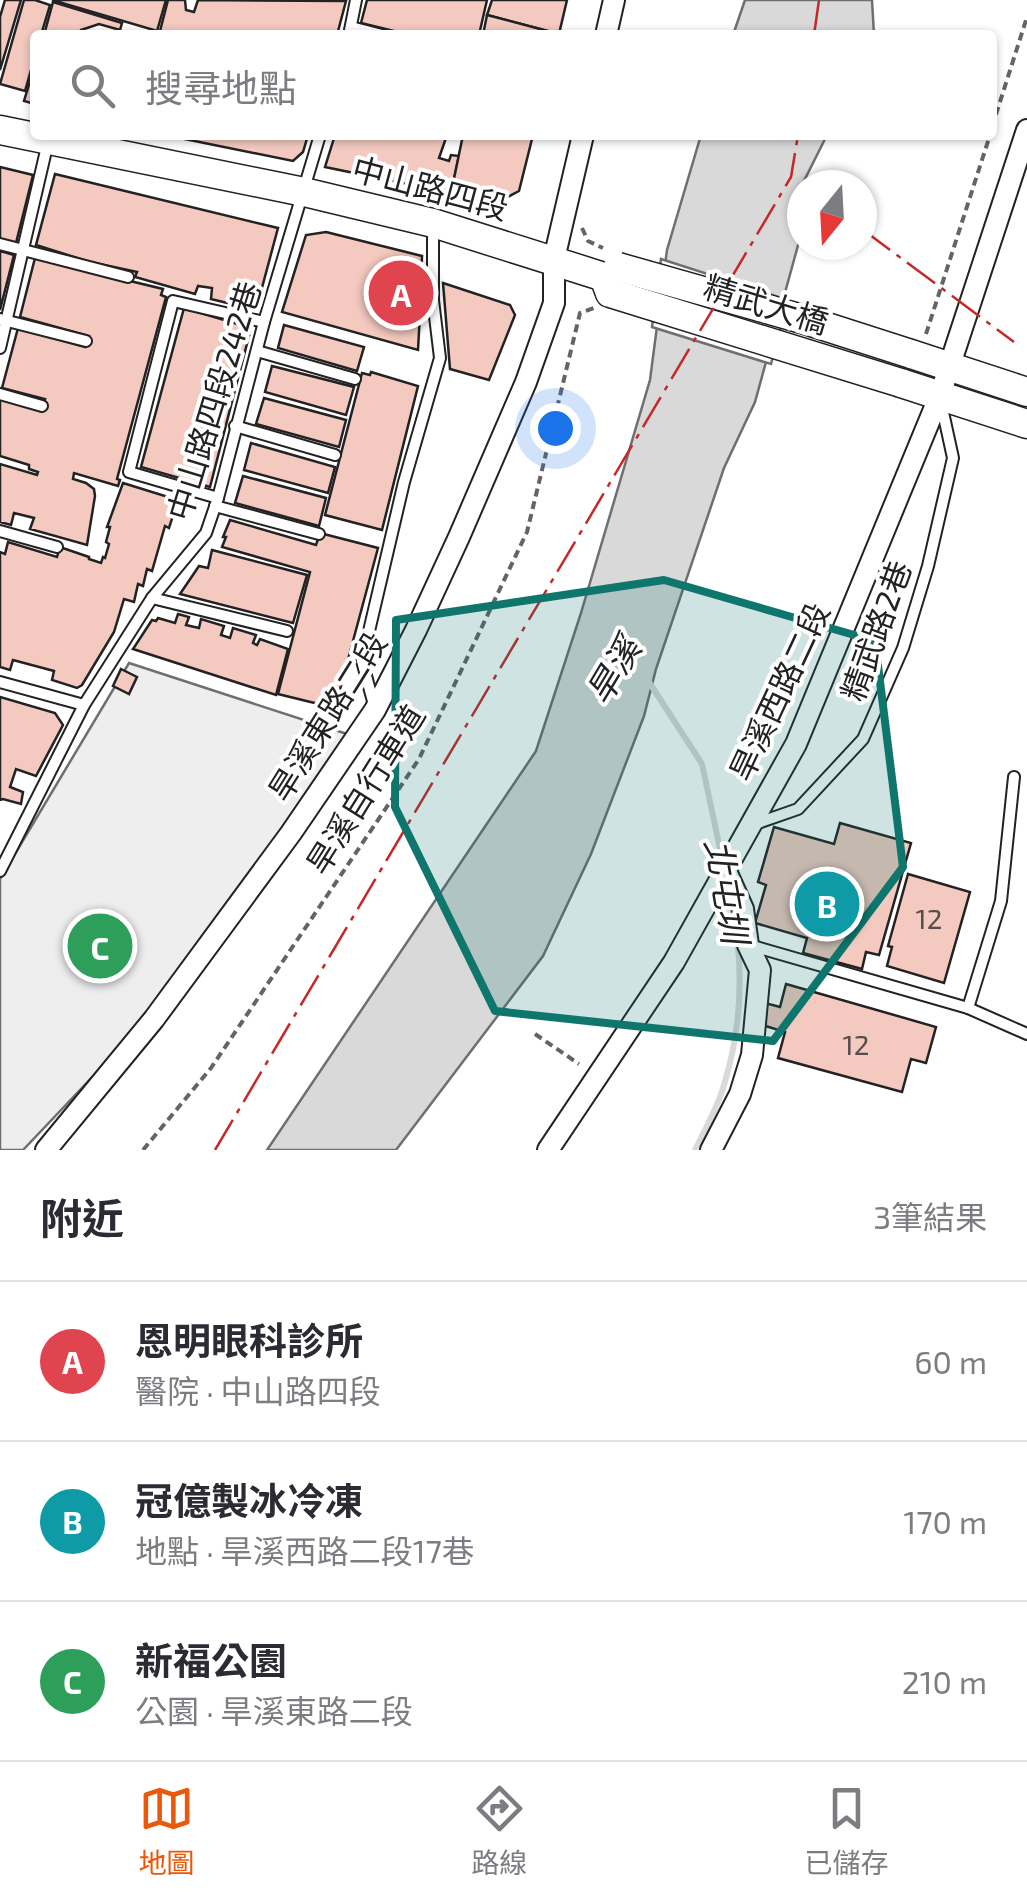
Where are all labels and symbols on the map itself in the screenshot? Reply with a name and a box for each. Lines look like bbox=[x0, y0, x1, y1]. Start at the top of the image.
street label: 中山路四段 bbox=[348, 148, 513, 226]
north arrow bbox=[787, 170, 877, 260]
pin: A bbox=[368, 256, 434, 330]
street label: 精武大橋 bbox=[700, 266, 833, 340]
street label: 中山路四段242巷 bbox=[159, 276, 267, 524]
your location bbox=[530, 403, 581, 454]
street label: 精武路2巷 bbox=[832, 555, 918, 705]
street label: 旱溪西路二段 bbox=[720, 596, 836, 786]
street label: 旱溪東路二段 bbox=[259, 624, 393, 807]
water label: 旱溪 bbox=[576, 625, 651, 711]
street label: 旱溪自行車道 bbox=[297, 697, 431, 880]
water label: 北屯圳 bbox=[698, 835, 759, 951]
pin: B bbox=[794, 866, 860, 942]
house number: 12 bbox=[916, 901, 942, 935]
pin: C bbox=[68, 908, 132, 984]
house number: 12 bbox=[843, 1027, 869, 1061]

